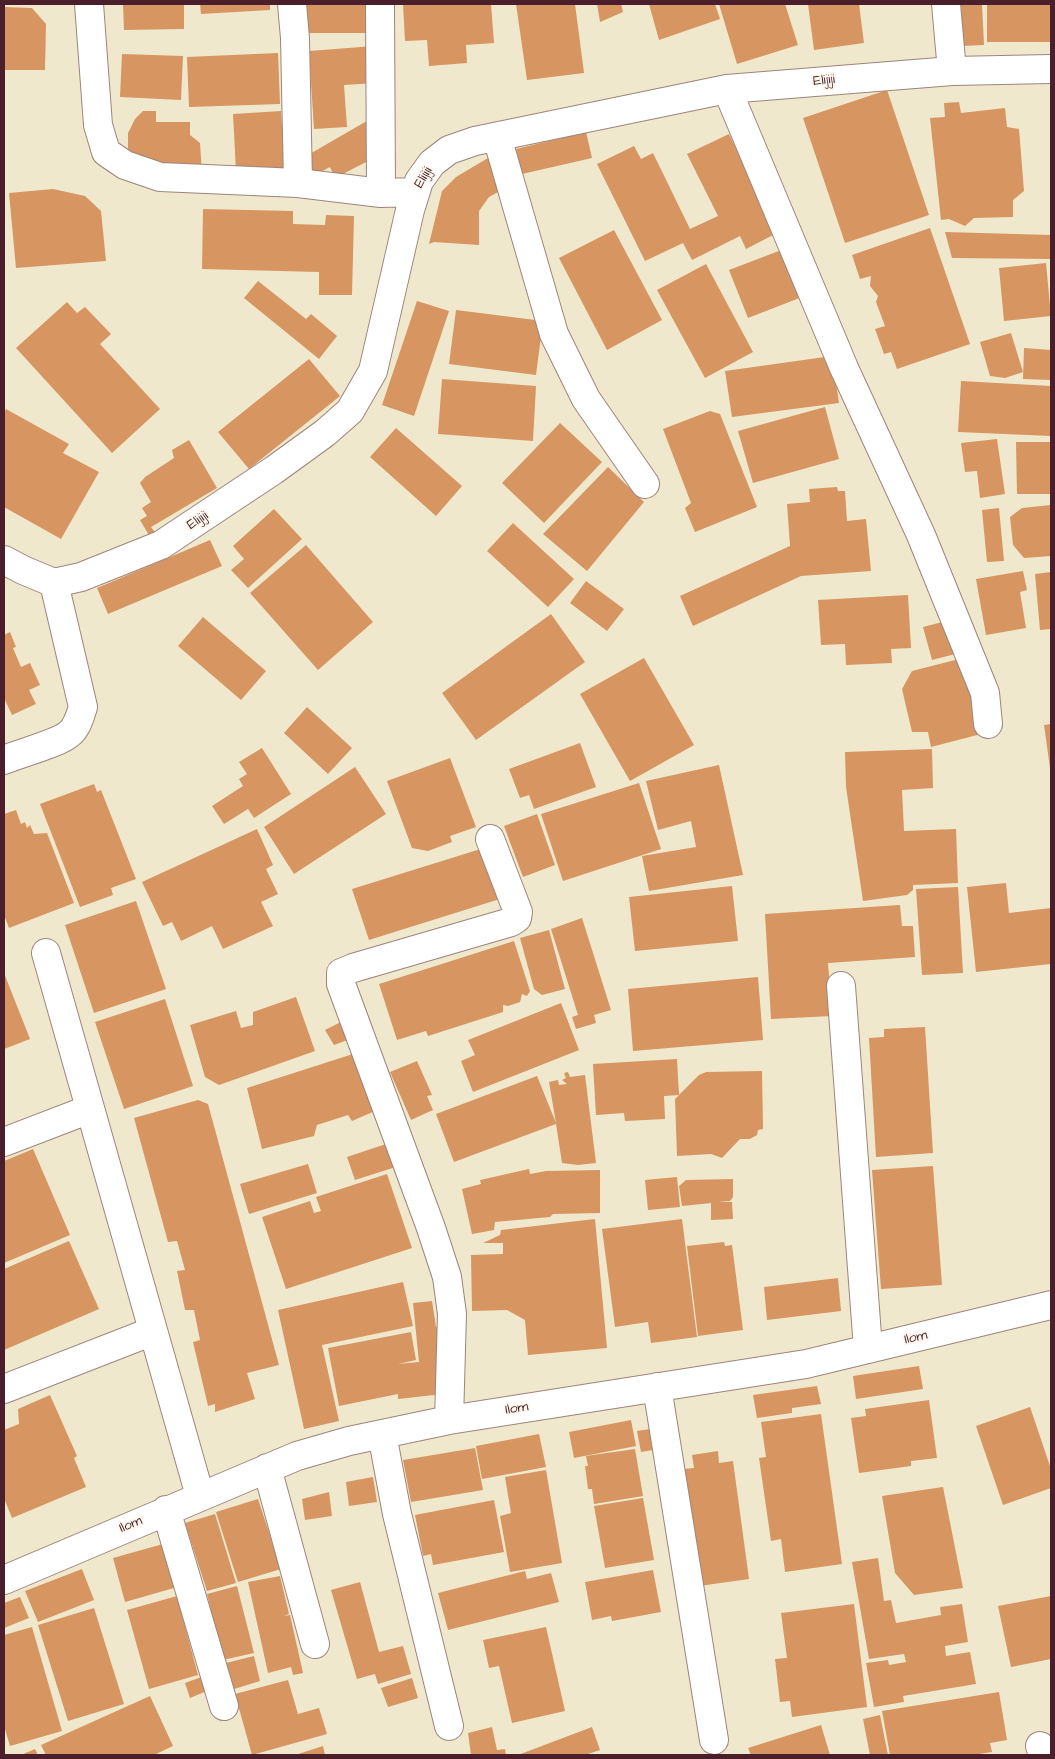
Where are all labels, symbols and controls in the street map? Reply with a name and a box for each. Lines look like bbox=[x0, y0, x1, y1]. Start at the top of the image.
street label: Elijiji bbox=[812, 72, 836, 90]
street label: Elijiji bbox=[411, 164, 437, 192]
street label: Elijiji bbox=[184, 508, 212, 534]
street label: Ilom bbox=[903, 1327, 929, 1349]
street label: Ilom bbox=[504, 1399, 530, 1419]
street label: Ilom bbox=[117, 1513, 145, 1537]

